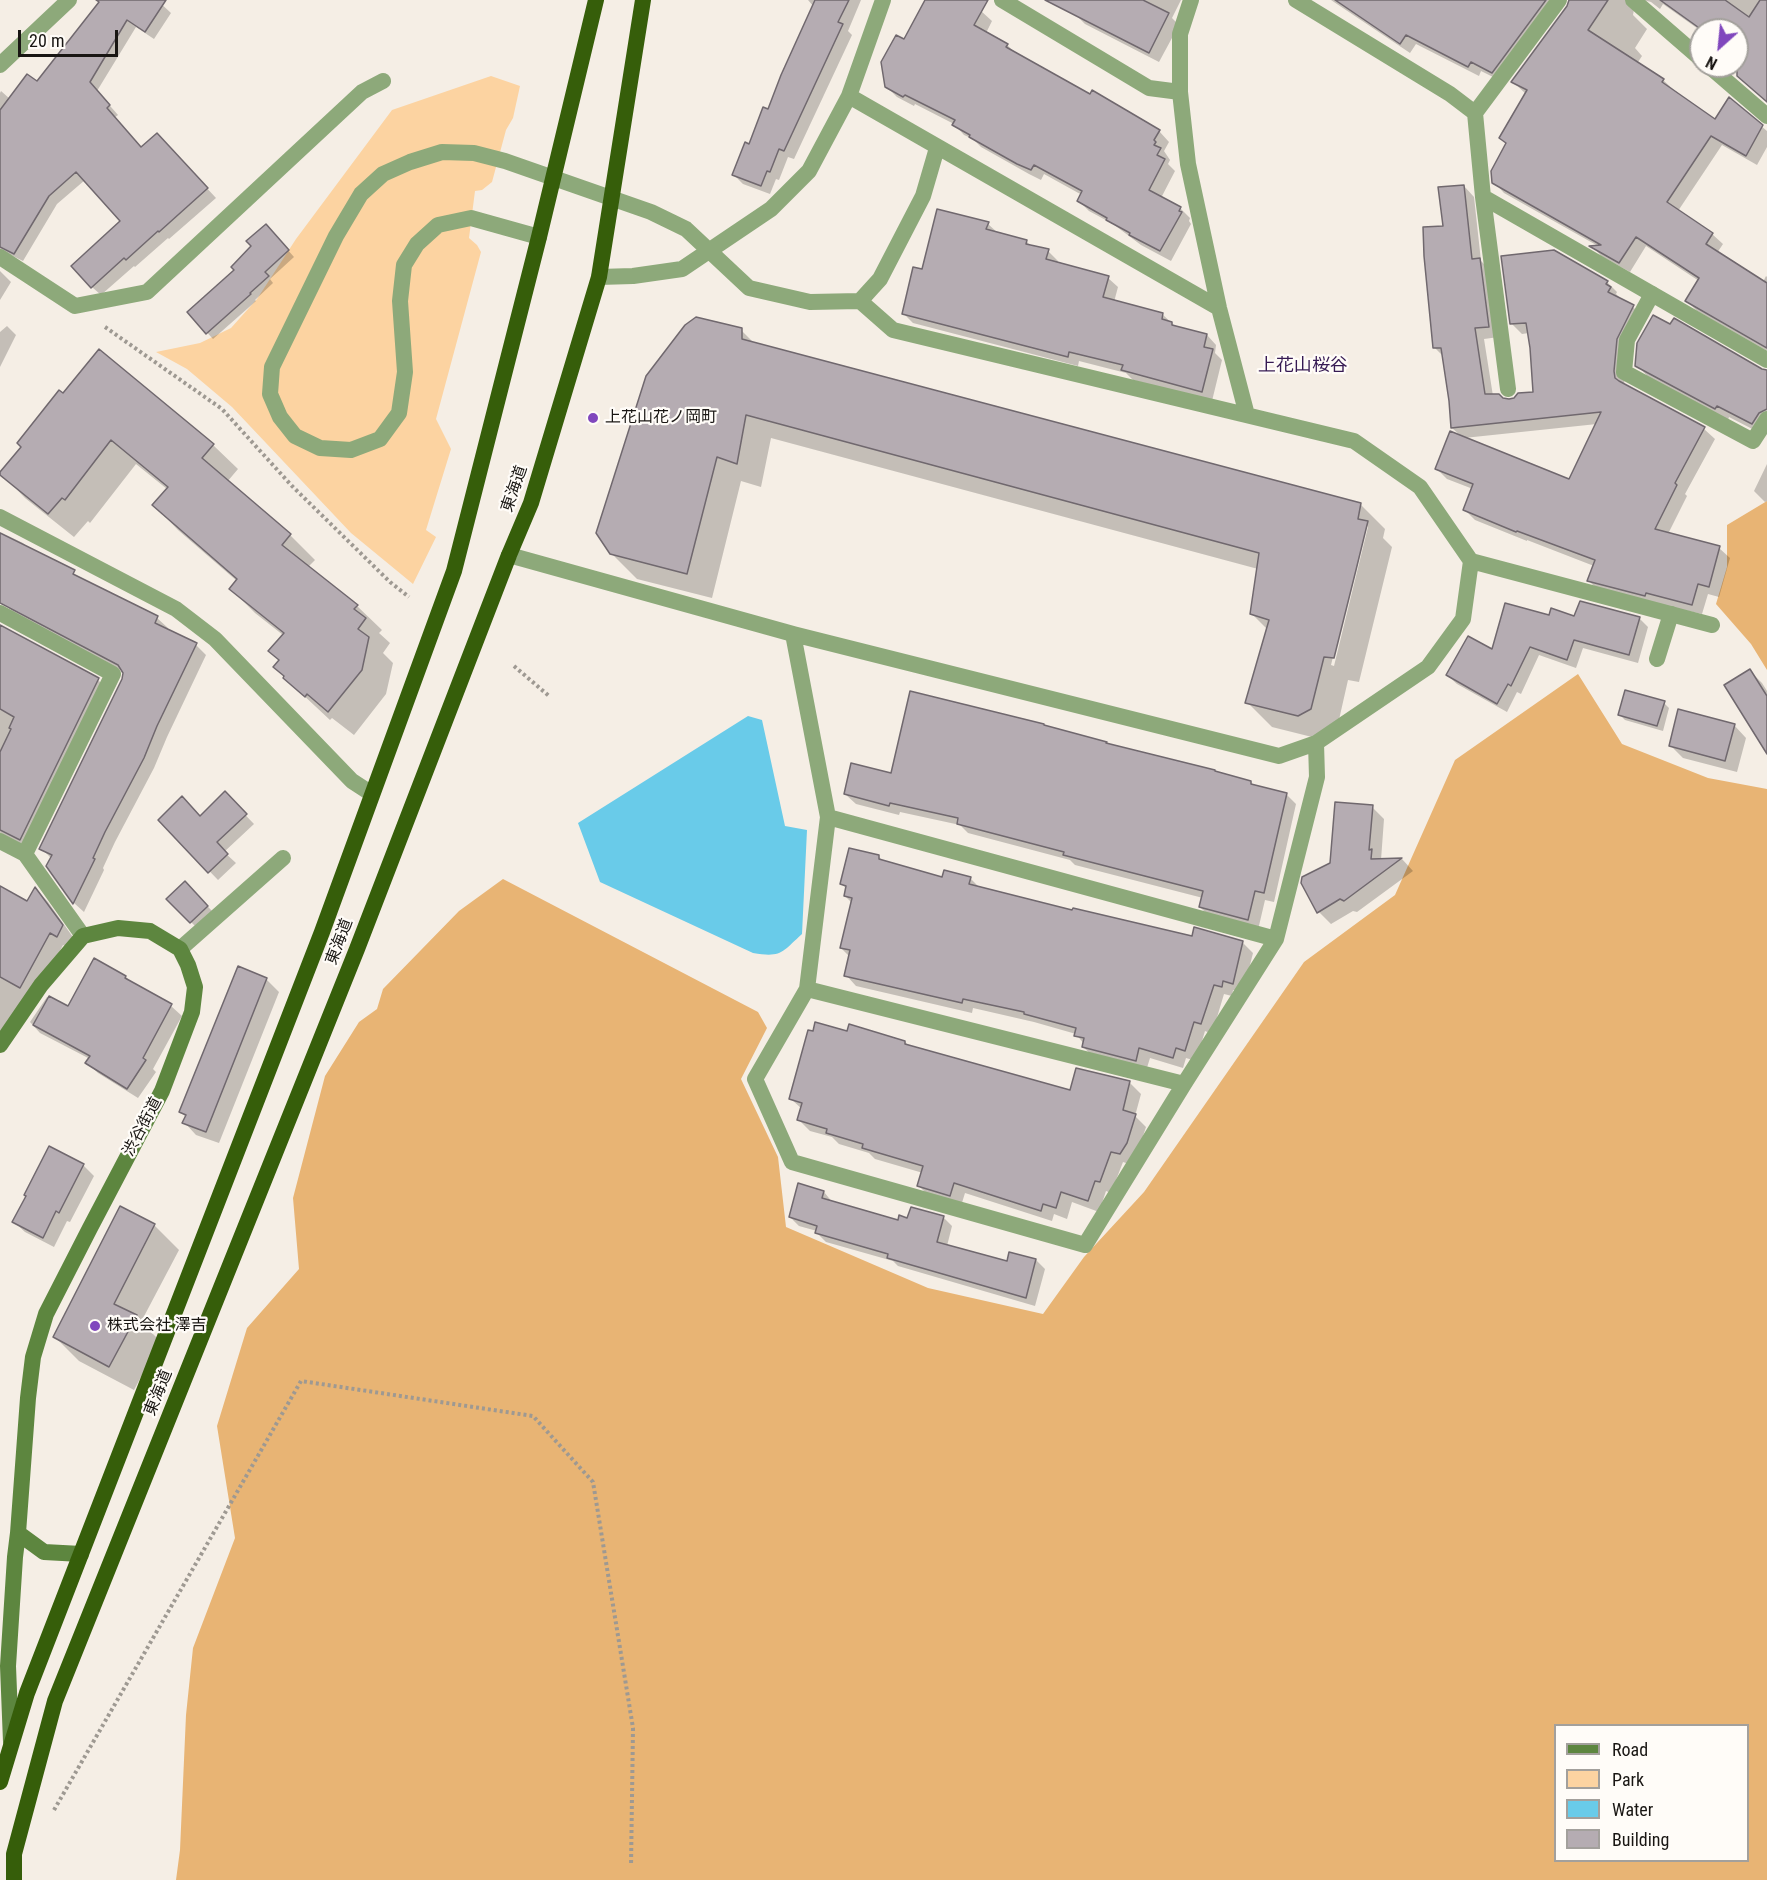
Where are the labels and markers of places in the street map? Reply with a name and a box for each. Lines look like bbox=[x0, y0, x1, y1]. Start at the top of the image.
place label: 上花山花ノ岡町 bbox=[605, 408, 717, 428]
marker: 上花山花ノ岡町 bbox=[586, 411, 600, 425]
place label: 株式会社 澤吉 bbox=[107, 1316, 207, 1336]
marker: 株式会社 澤吉 bbox=[88, 1319, 102, 1333]

